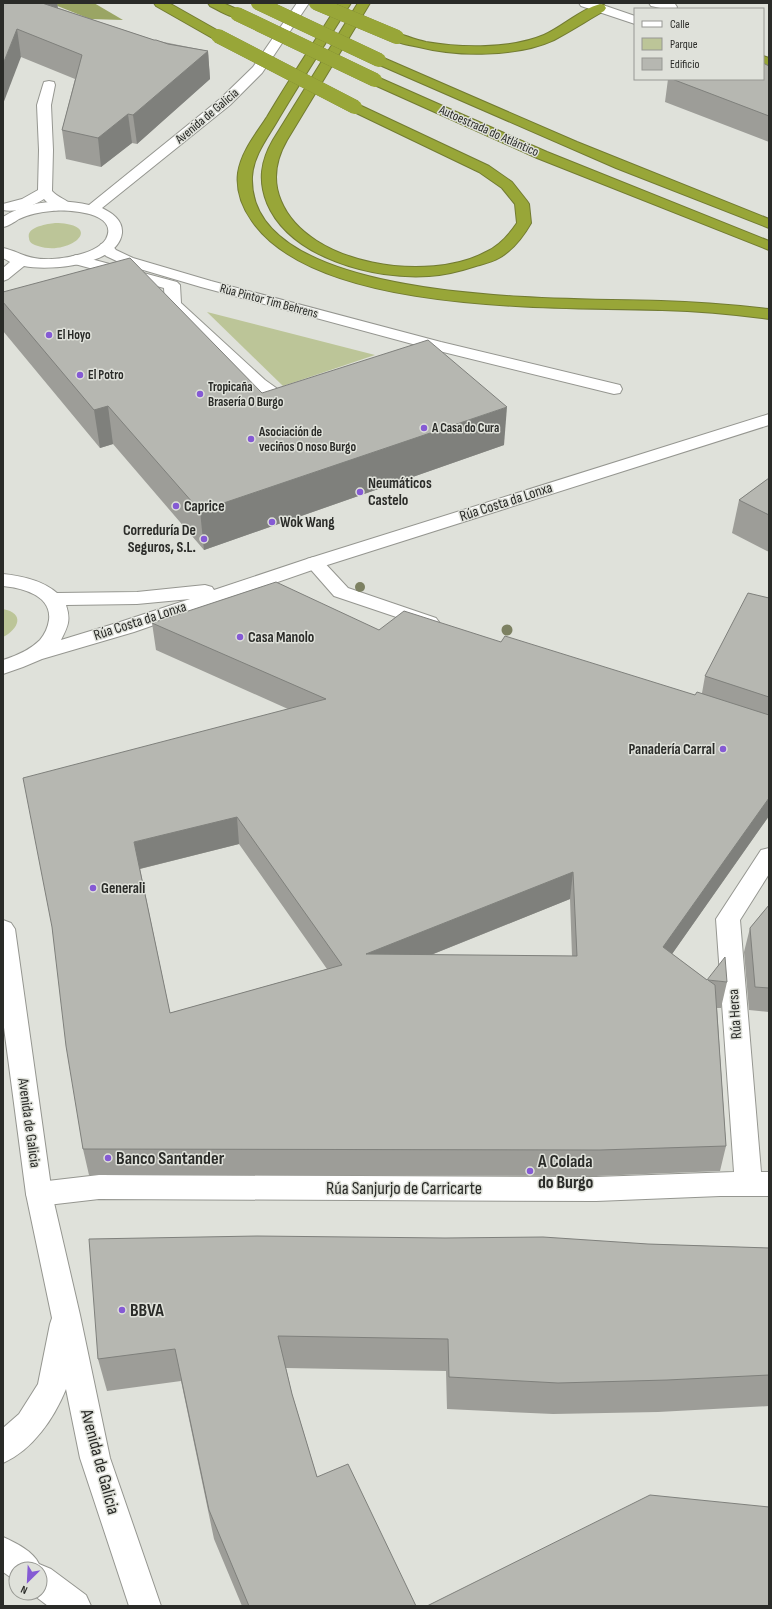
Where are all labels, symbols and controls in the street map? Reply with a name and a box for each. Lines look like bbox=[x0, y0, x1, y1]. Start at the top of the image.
legend bbox=[634, 8, 764, 80]
text: Calle bbox=[670, 17, 690, 32]
text: Parque bbox=[670, 37, 698, 52]
text: Edificio bbox=[670, 57, 699, 72]
street label: Avenida de Galicia bbox=[171, 85, 242, 148]
street label: Autoestrada do Atlántico bbox=[436, 101, 541, 160]
street label: Rúa Pintor Tim Behrens bbox=[218, 280, 320, 322]
place label: El Hoyo bbox=[57, 327, 91, 343]
marker: El Hoyo bbox=[44, 330, 54, 340]
place label: El Potro bbox=[88, 367, 124, 383]
marker: El Potro bbox=[75, 370, 85, 380]
place label: Tropicaña Brasería O Burgo bbox=[208, 379, 284, 410]
marker: Tropicaña Brasería O Burgo bbox=[195, 389, 205, 399]
place label: A Casa do Cura bbox=[431, 420, 499, 436]
marker: A Casa do Cura bbox=[419, 423, 429, 433]
place label: Asociación de veciños O noso Burgo bbox=[258, 424, 356, 455]
marker: Asociación de veciños O noso Burgo bbox=[246, 434, 256, 444]
place label: Neumáticos Castelo bbox=[368, 474, 432, 510]
street label: Rúa Costa da Lonxa bbox=[457, 478, 555, 526]
marker: Neumáticos Castelo bbox=[355, 487, 365, 497]
place label: Caprice bbox=[184, 497, 225, 516]
marker: Caprice bbox=[171, 501, 181, 511]
place label: Wok Wang bbox=[280, 513, 335, 532]
marker: Wok Wang bbox=[267, 517, 277, 527]
place label: Correduría De Seguros, S.L. bbox=[123, 521, 196, 557]
marker: Correduría De Seguros, S.L. bbox=[199, 534, 209, 544]
street label: Rúa Costa da Lonxa bbox=[91, 597, 189, 645]
place label: Casa Manolo bbox=[248, 628, 314, 647]
marker: Casa Manolo bbox=[235, 632, 245, 642]
place label: Panadería Carral bbox=[628, 740, 715, 759]
marker: Panadería Carral bbox=[718, 744, 728, 754]
place label: Generali bbox=[101, 879, 145, 898]
marker: Generali bbox=[88, 883, 98, 893]
street label: Rúa Hersa bbox=[724, 988, 746, 1040]
street label: Avenida de Galicia bbox=[13, 1076, 45, 1169]
place label: Banco Santander bbox=[116, 1148, 225, 1169]
place label: A Colada do Burgo bbox=[537, 1151, 594, 1193]
marker: Banco Santander bbox=[103, 1153, 113, 1163]
marker: A Colada do Burgo bbox=[525, 1166, 535, 1176]
street label: Rúa Sanjurjo de Carricarte bbox=[326, 1178, 482, 1199]
place label: BBVA bbox=[130, 1300, 164, 1321]
marker: BBVA bbox=[117, 1305, 127, 1315]
street label: Avenida de Galicia bbox=[76, 1406, 124, 1517]
north arrow bbox=[8, 1561, 48, 1601]
text: N bbox=[19, 1582, 29, 1597]

